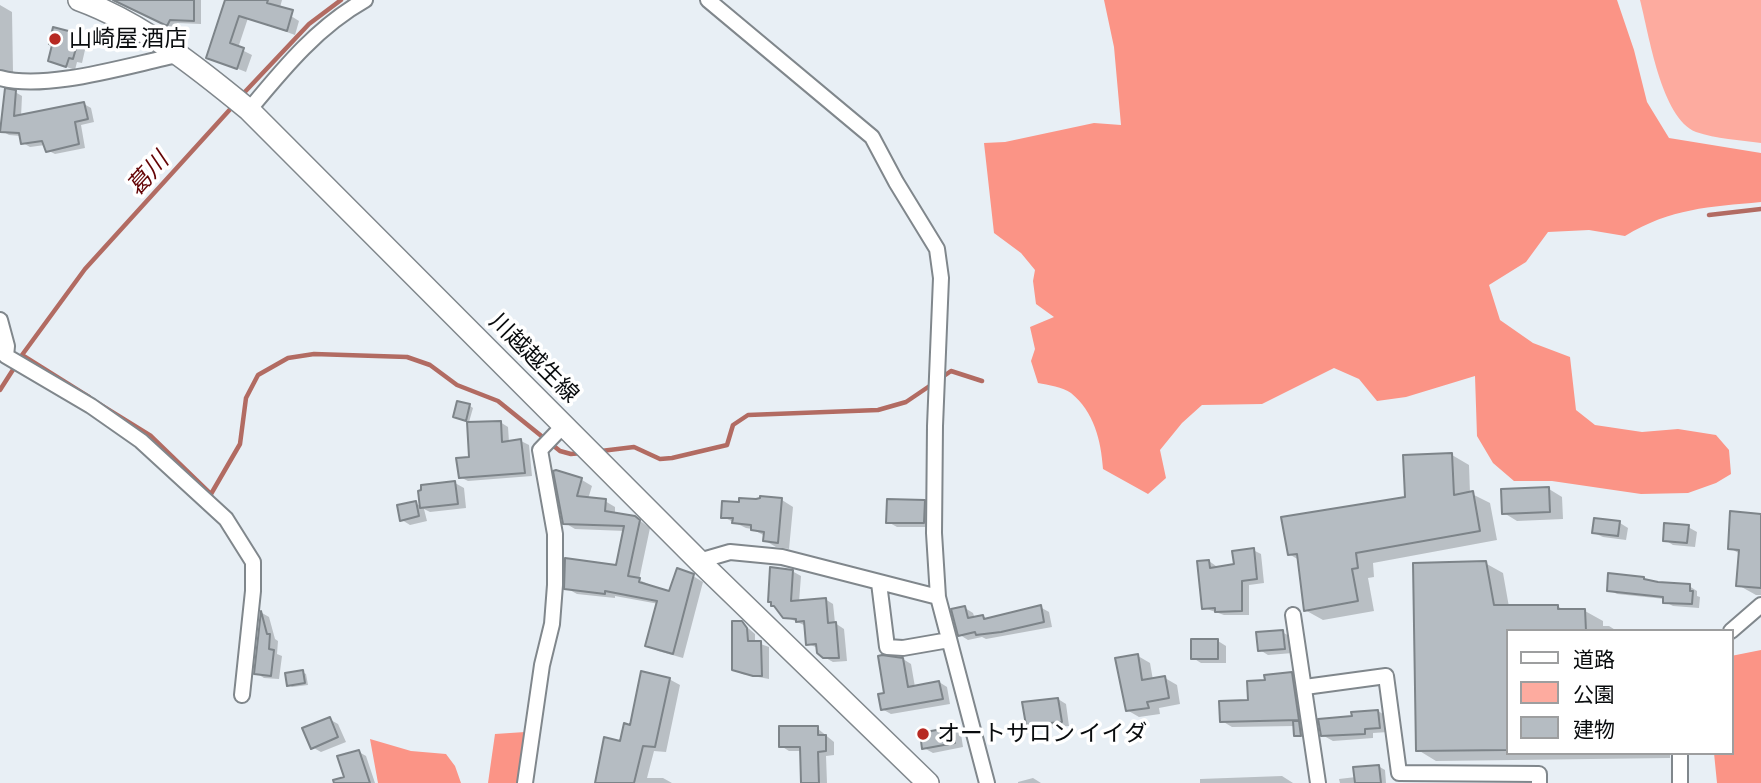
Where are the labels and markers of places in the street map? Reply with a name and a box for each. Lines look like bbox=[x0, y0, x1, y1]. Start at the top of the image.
place label: 山崎屋 酒店 bbox=[69, 25, 187, 53]
marker: 山崎屋 酒店 bbox=[47, 31, 63, 47]
place label: オートサロン イイダ bbox=[937, 720, 1147, 748]
marker: オートサロン イイダ bbox=[915, 726, 931, 742]

